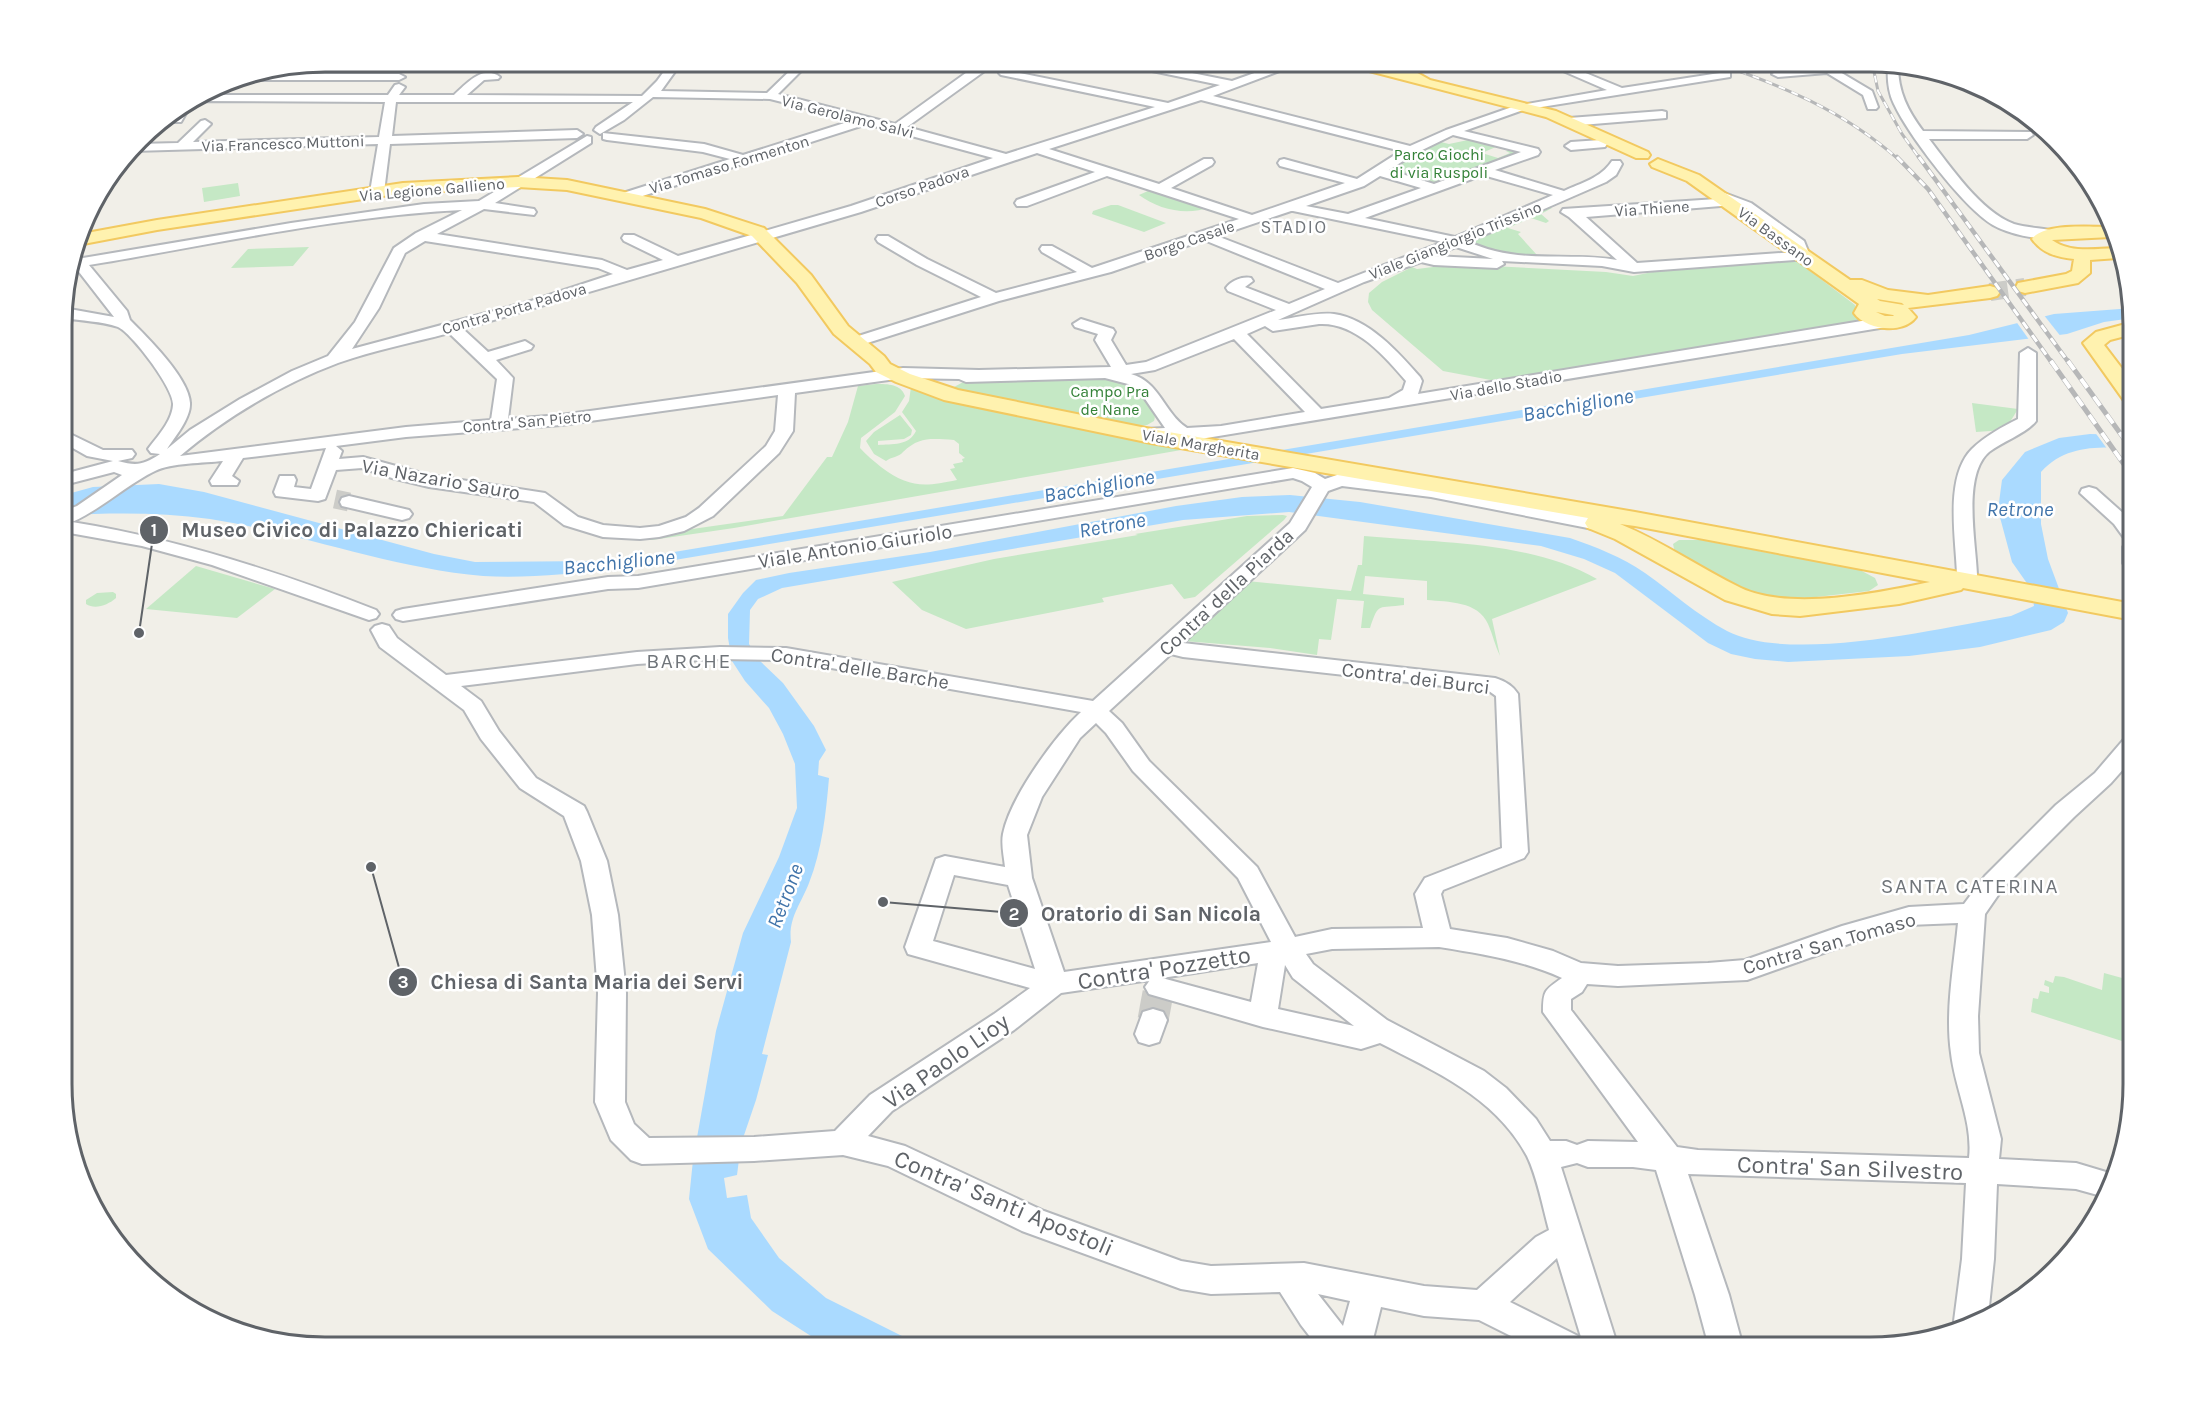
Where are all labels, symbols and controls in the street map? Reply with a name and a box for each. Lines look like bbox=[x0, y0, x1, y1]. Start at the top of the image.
street label: Via Gerolamo Salvi bbox=[780, 91, 916, 142]
street label: Via Francesco Muttoni bbox=[201, 131, 365, 156]
street label: Via Tomaso Formenton bbox=[647, 131, 811, 198]
park label: Parco Giochi di via Ruspoli bbox=[1390, 145, 1488, 182]
street label: Corso Padova bbox=[873, 162, 972, 211]
street label: Via Legione Gallieno bbox=[359, 174, 505, 205]
street label: Via Thiene bbox=[1614, 196, 1690, 221]
street label: Viale Giangiorgio Trissino bbox=[1366, 197, 1544, 284]
street label: Via Bassano bbox=[1734, 203, 1817, 270]
street label: Borgo Casale bbox=[1141, 216, 1237, 265]
district label: STADIO bbox=[1260, 216, 1328, 238]
street label: Contra' Porta Padova bbox=[440, 279, 589, 338]
street label: Via dello Stadio bbox=[1449, 366, 1563, 405]
park label: Campo Pra de Nane bbox=[1071, 382, 1149, 419]
water label: Bacchiglione bbox=[1521, 383, 1635, 427]
street label: Contra' San Pietro bbox=[462, 406, 592, 437]
street label: Viale Margherita bbox=[1141, 425, 1261, 464]
street label: Via Nazario Sauro bbox=[360, 454, 522, 505]
water label: Bacchiglione bbox=[1042, 464, 1156, 508]
water label: Retrone bbox=[1986, 497, 2054, 521]
water label: Retrone bbox=[1077, 507, 1147, 543]
callout: Museo Civico di Palazzo Chiericati bbox=[139, 510, 535, 549]
text: Museo Civico di Palazzo Chiericati bbox=[181, 518, 523, 542]
text: 1 bbox=[151, 519, 157, 541]
street label: Viale Antonio Giuriolo bbox=[756, 520, 954, 573]
street label: Contra' della Piarda bbox=[1154, 524, 1298, 661]
water label: Bacchiglione bbox=[562, 544, 676, 580]
street label: Contra' delle Barche bbox=[769, 643, 951, 694]
district label: BARCHE bbox=[646, 649, 732, 673]
street label: Contra' dei Burci bbox=[1340, 658, 1491, 699]
water label: Retrone bbox=[762, 860, 808, 932]
district label: SANTA CATERINA bbox=[1881, 874, 2059, 898]
callout: Oratorio di San Nicola bbox=[999, 894, 1273, 933]
text: Oratorio di San Nicola bbox=[1041, 902, 1261, 926]
text: 2 bbox=[1009, 903, 1019, 925]
street label: Contra' San Tomaso bbox=[1740, 908, 1918, 979]
street label: Contra' Pozzetto bbox=[1075, 940, 1253, 996]
callout: Chiesa di Santa Maria dei Servi bbox=[388, 962, 755, 1001]
text: Chiesa di Santa Maria dei Servi bbox=[431, 970, 743, 994]
text: 3 bbox=[397, 971, 409, 993]
street label: Via Paolo Lioy bbox=[878, 1007, 1014, 1115]
street label: Contra' Santi Apostoli bbox=[890, 1144, 1118, 1262]
street label: Contra' San Silvestro bbox=[1736, 1150, 1964, 1186]

